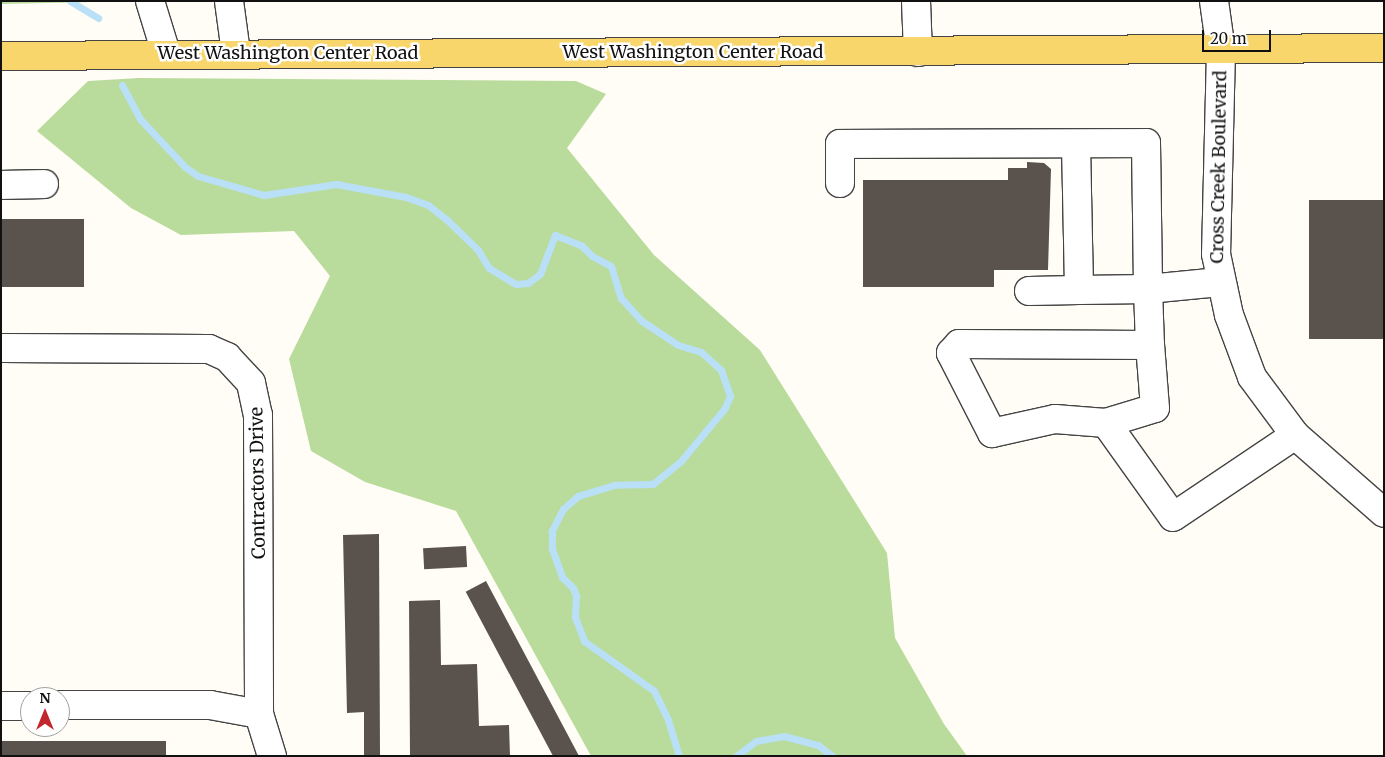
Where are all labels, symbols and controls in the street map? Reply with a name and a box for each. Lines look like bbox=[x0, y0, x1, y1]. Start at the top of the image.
scale bar bbox=[1205, 20, 1274, 52]
text: 20 m bbox=[1210, 29, 1247, 48]
street label: West Washington Center Road bbox=[563, 41, 823, 63]
street label: West Washington Center Road bbox=[158, 42, 418, 64]
street label: Cross Creek Boulevard bbox=[1207, 70, 1231, 264]
street label: Contractors Drive bbox=[246, 407, 270, 559]
north arrow bbox=[20, 687, 70, 737]
text: N bbox=[39, 689, 51, 707]

